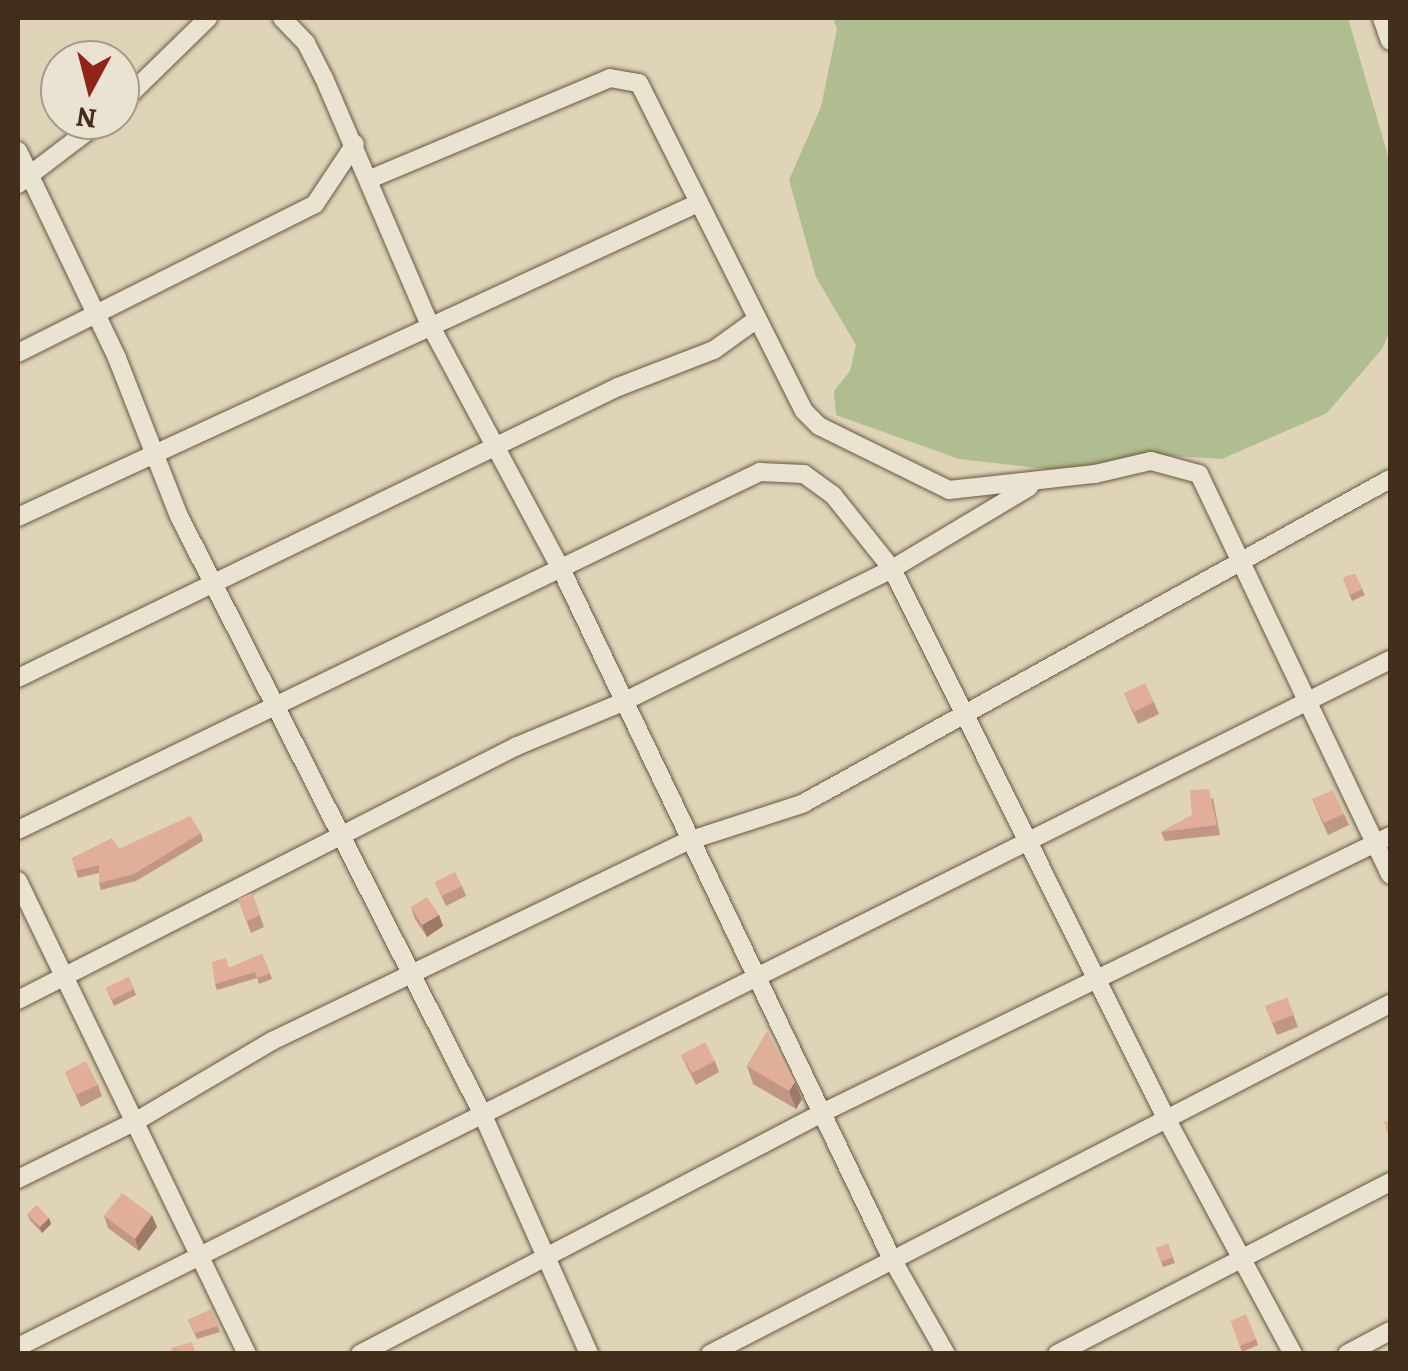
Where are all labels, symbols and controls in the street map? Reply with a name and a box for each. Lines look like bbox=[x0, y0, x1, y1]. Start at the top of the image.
north arrow bbox=[40, 40, 140, 140]
text: N bbox=[74, 98, 99, 138]

